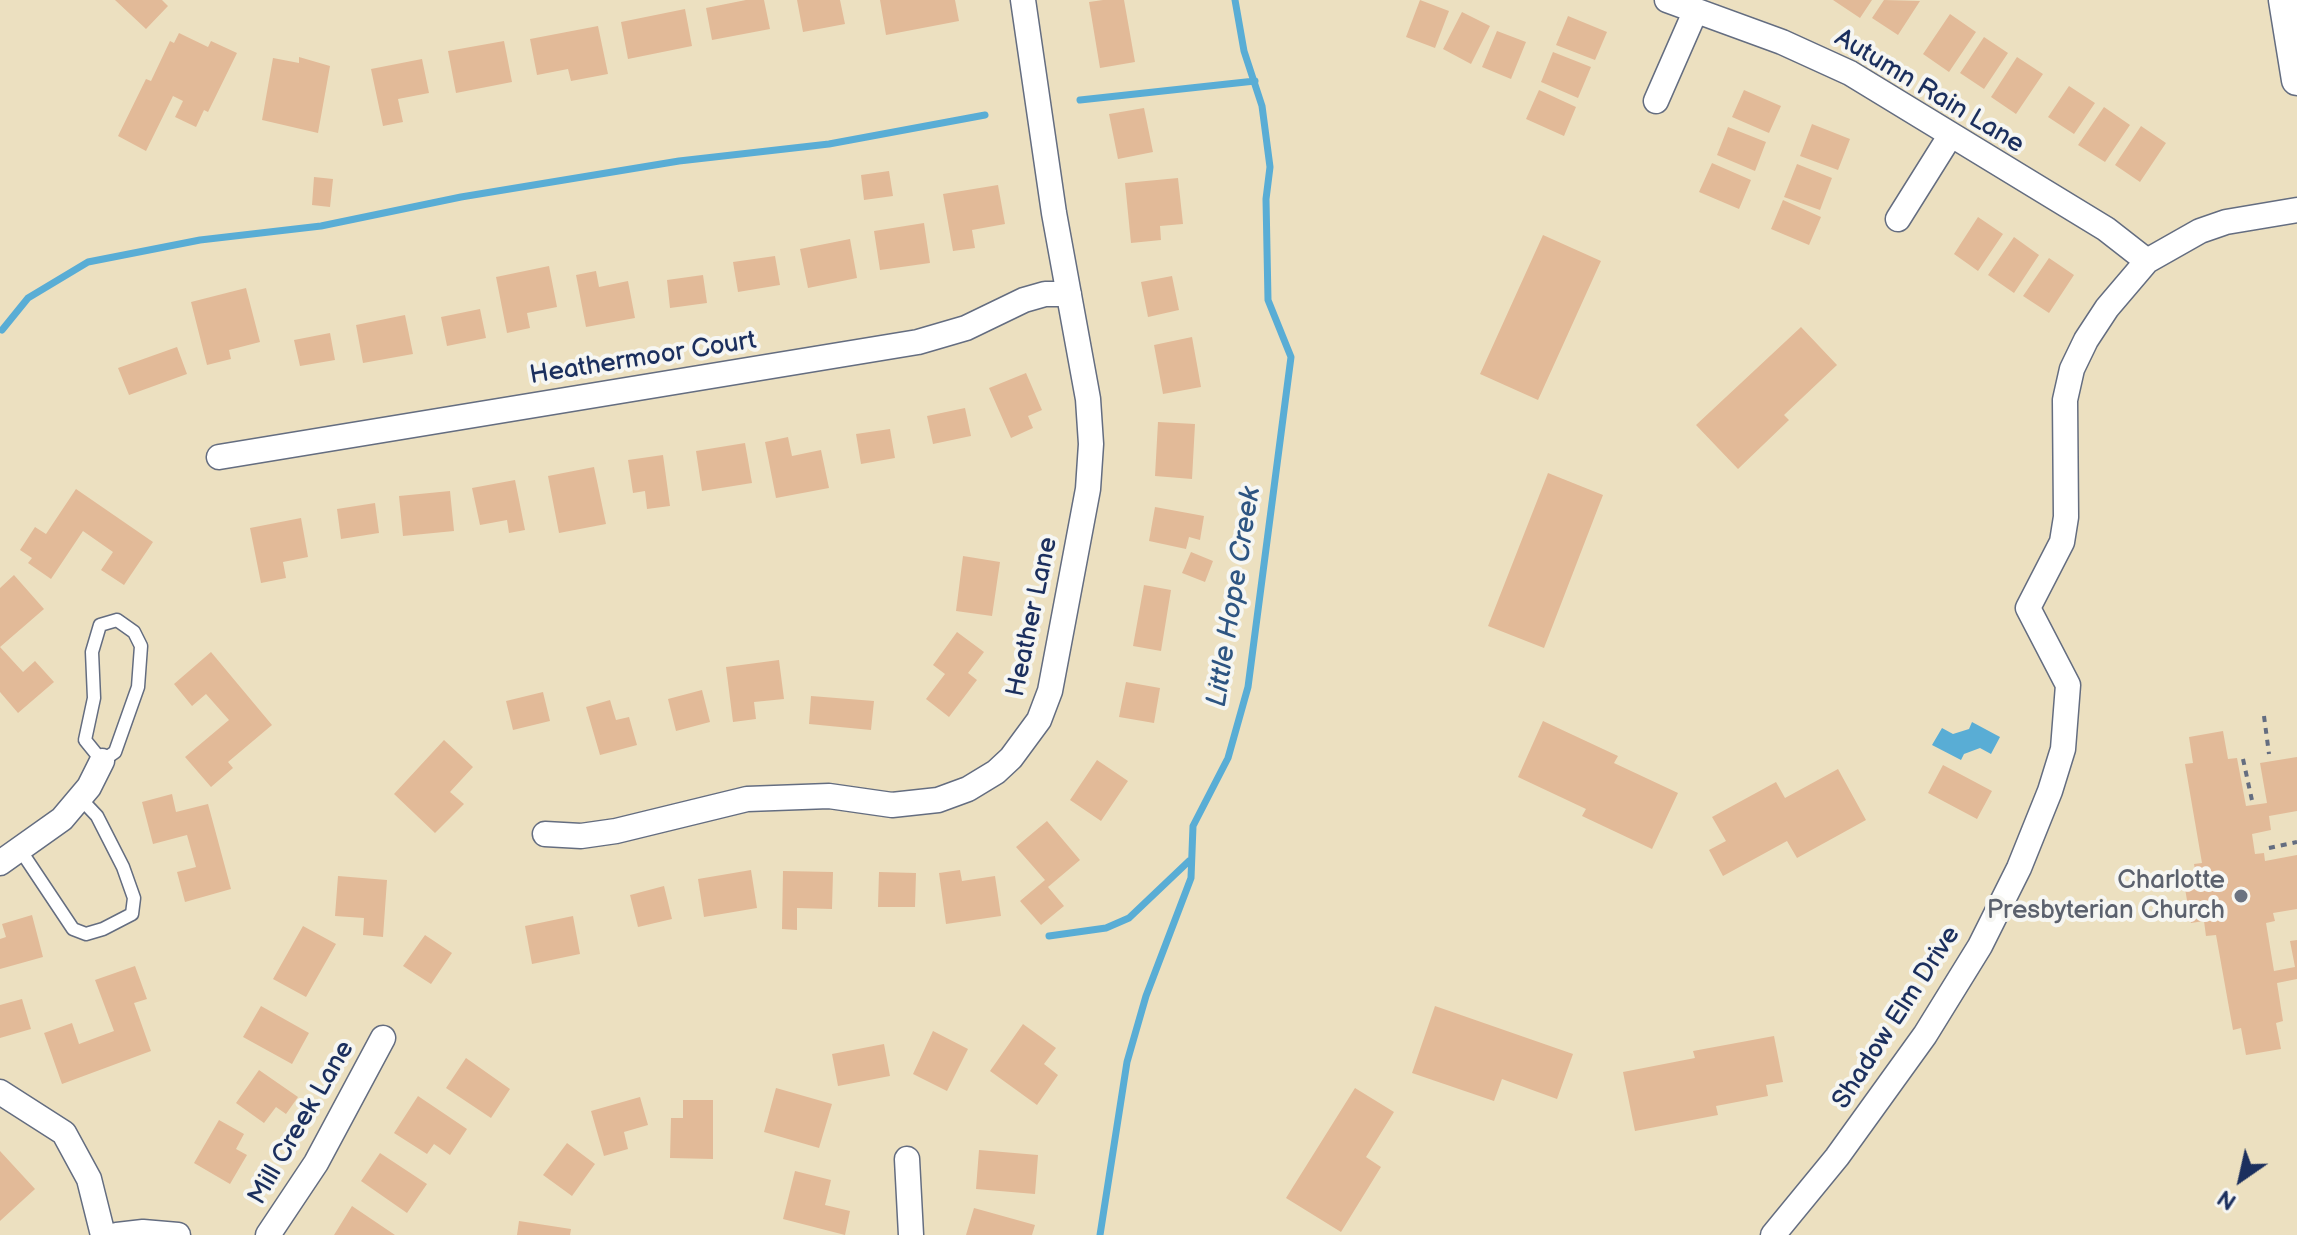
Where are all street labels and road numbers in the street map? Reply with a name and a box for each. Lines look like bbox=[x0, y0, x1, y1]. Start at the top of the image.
street label: Autumn Rain Lane bbox=[1829, 23, 2029, 161]
street label: Heathermoor Court bbox=[528, 326, 758, 392]
street label: Heather Lane bbox=[1001, 534, 1065, 700]
street label: Shadow Elm Drive bbox=[1826, 921, 1968, 1115]
street label: Mill Creek Lane bbox=[242, 1036, 362, 1210]

